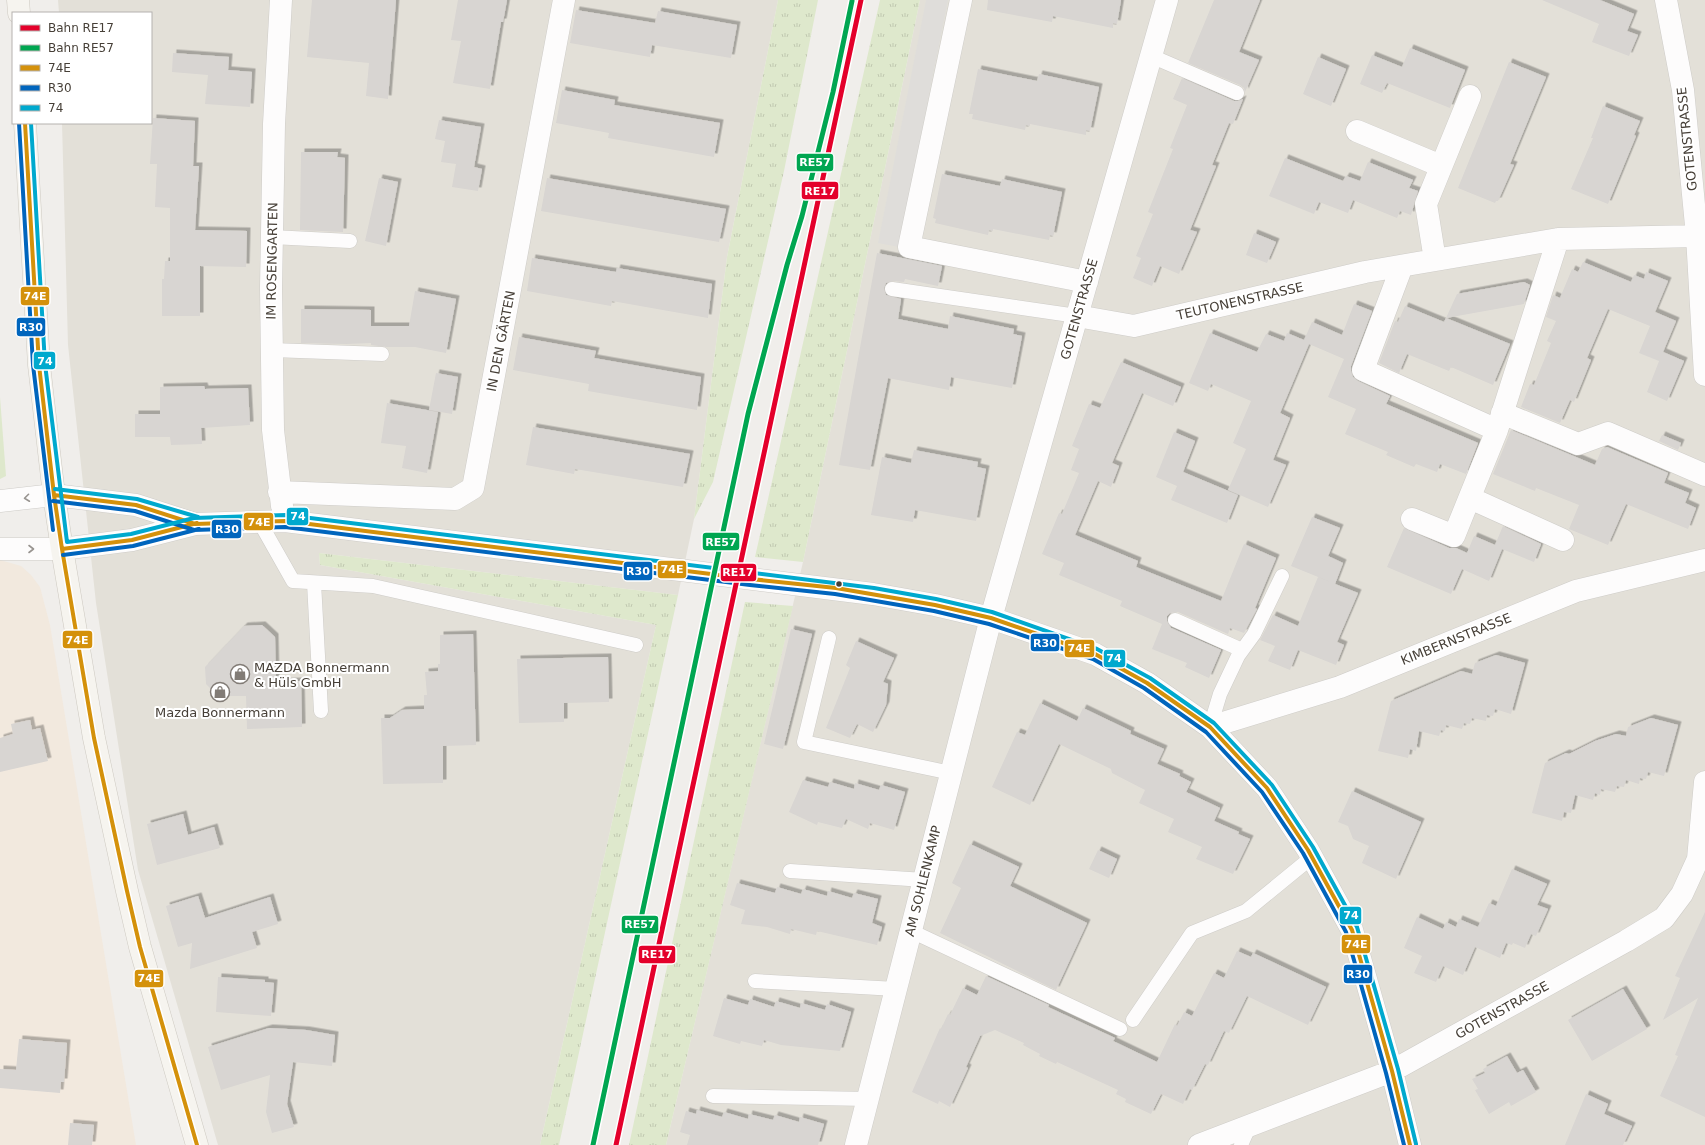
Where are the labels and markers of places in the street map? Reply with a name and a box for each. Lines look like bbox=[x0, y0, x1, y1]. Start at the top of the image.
unlabelled marker bbox=[834, 579, 844, 589]
place label: MAZDA Bonnermann & Hüls GmbH bbox=[254, 660, 389, 690]
shop icon: MAZDA Bonnermann & Hüls GmbH bbox=[229, 663, 251, 685]
shop icon: Mazda Bonnermann bbox=[209, 681, 231, 703]
place label: Mazda Bonnermann bbox=[155, 705, 285, 720]

